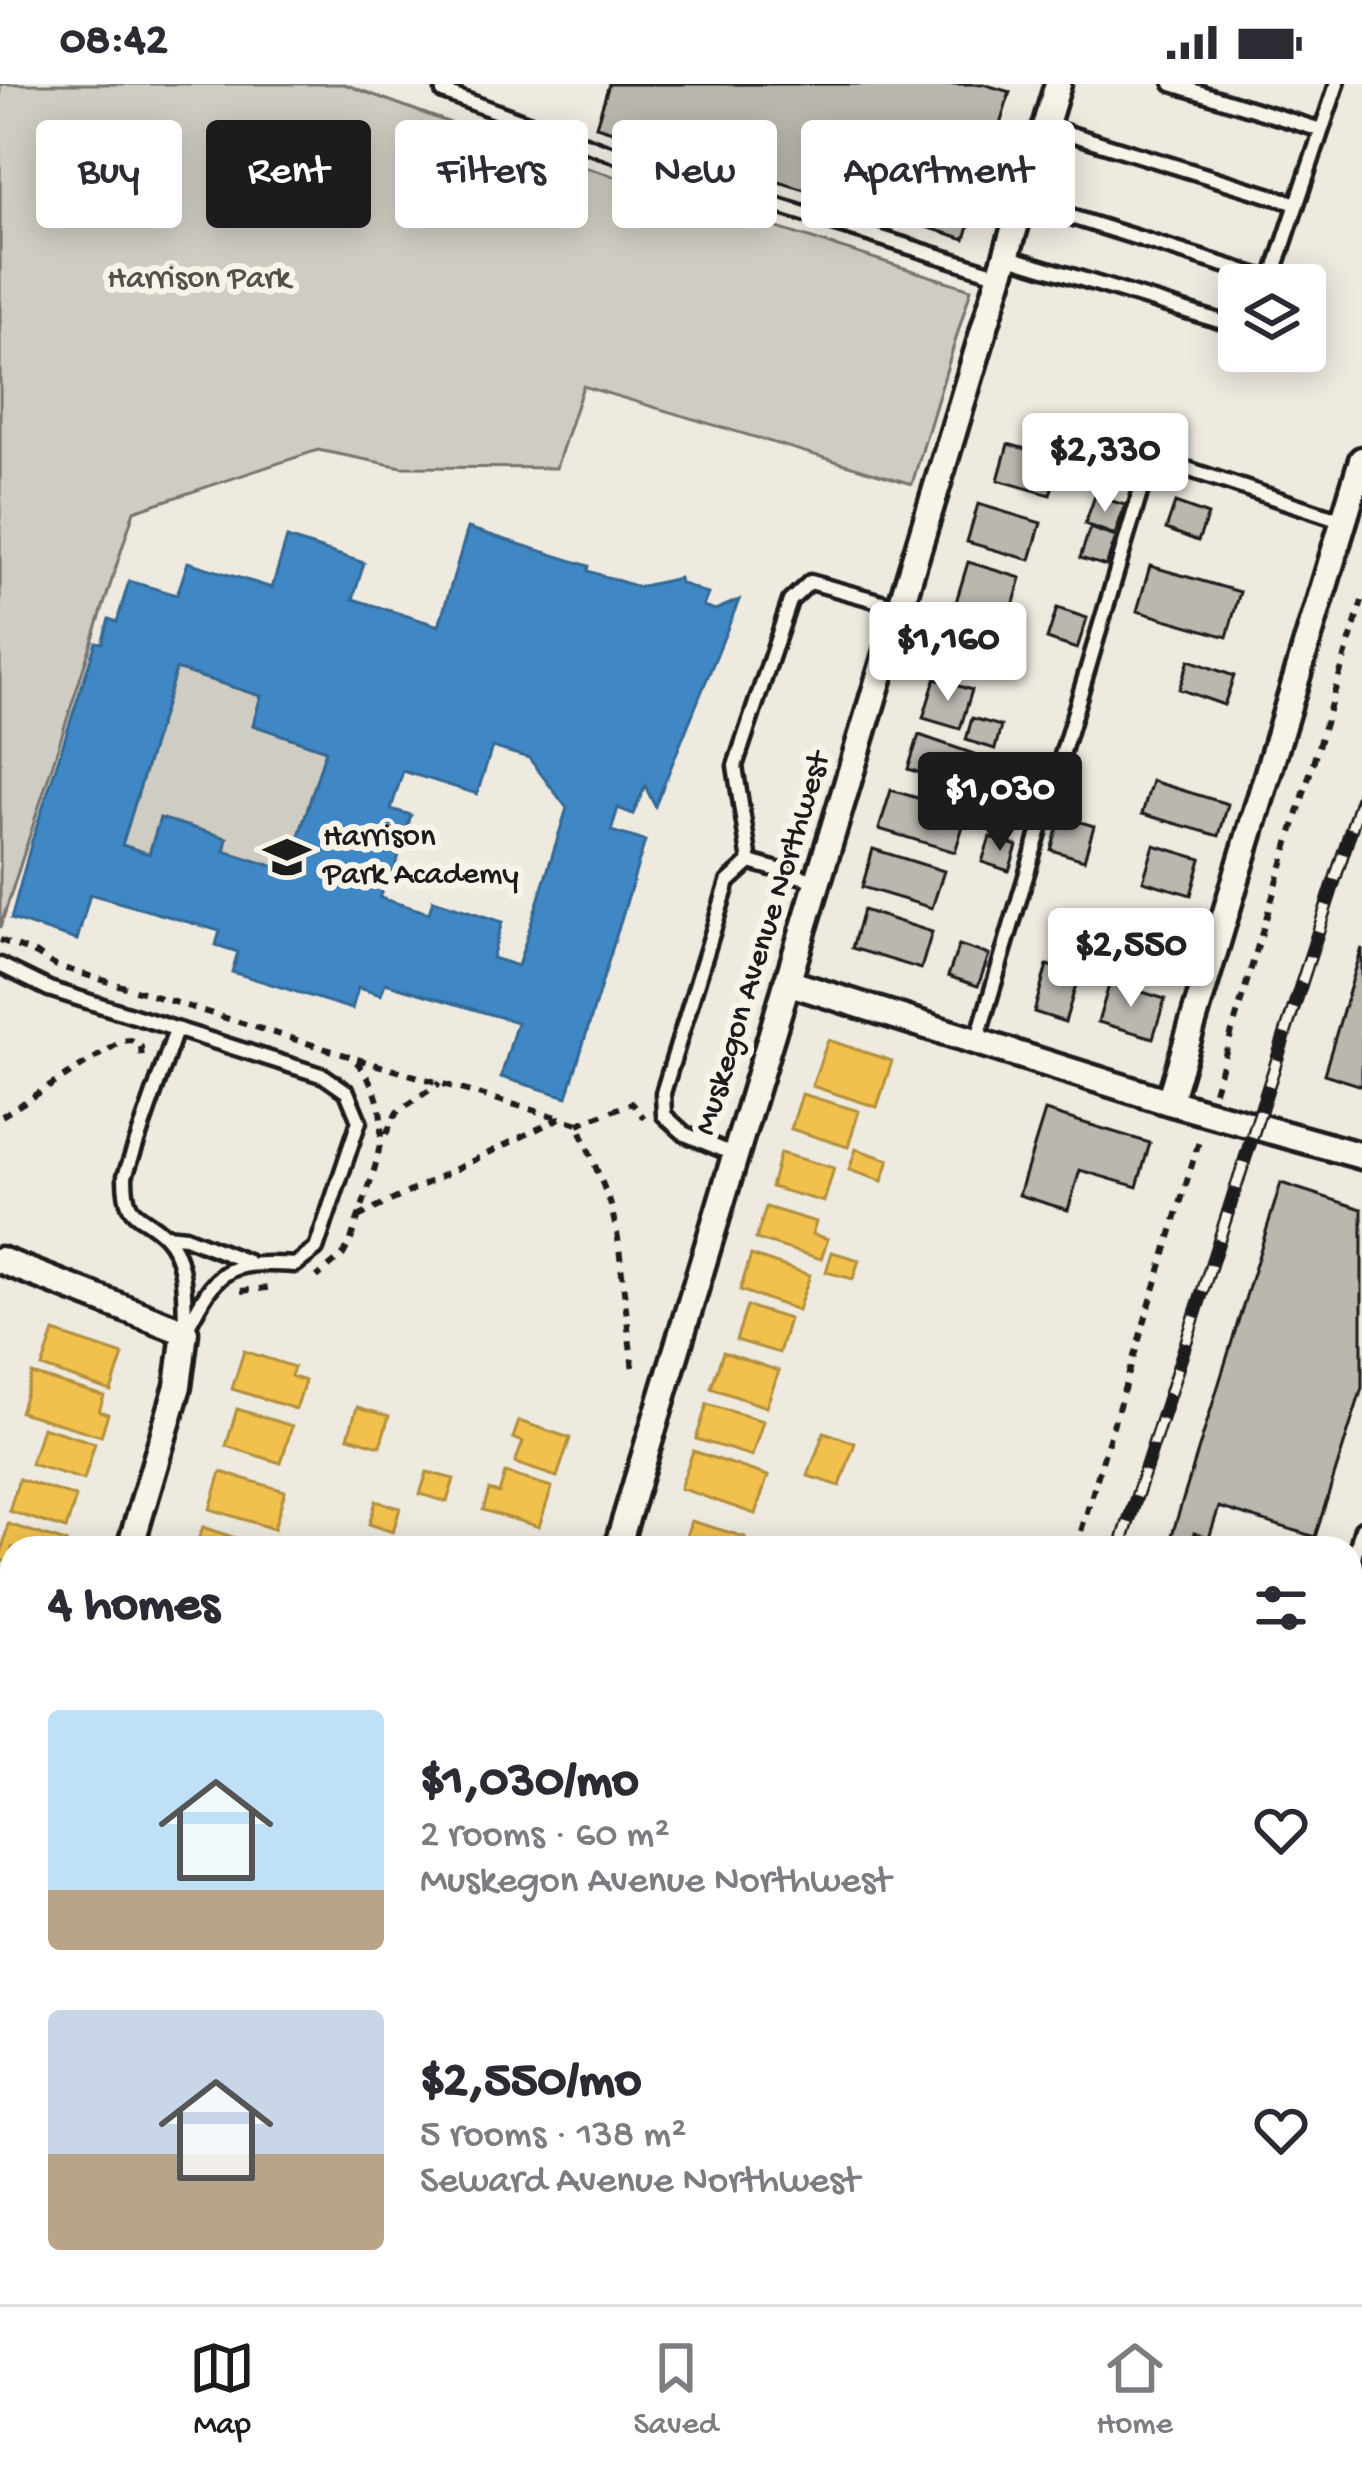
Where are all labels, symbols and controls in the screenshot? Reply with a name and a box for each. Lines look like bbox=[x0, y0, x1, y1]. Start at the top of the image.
text: 08:42 bbox=[60, 16, 168, 69]
chip: Buy bbox=[36, 120, 182, 228]
chip: Rent bbox=[206, 120, 371, 228]
chip: Filters bbox=[395, 120, 588, 228]
chip: New bbox=[612, 120, 777, 228]
chip: Apartment bbox=[801, 120, 1075, 228]
park label: Harrison Park bbox=[107, 261, 294, 299]
map controls bbox=[1218, 264, 1326, 372]
button: layers bbox=[1218, 264, 1326, 372]
pin: $2,330 bbox=[1007, 413, 1203, 515]
text: $2,330 bbox=[1049, 429, 1161, 475]
pin: $1,160 bbox=[850, 602, 1046, 704]
text: $1,160 bbox=[896, 618, 1000, 664]
street label: Muskegon Avenue Northwest bbox=[688, 745, 841, 1140]
pin: $1,030 bbox=[902, 752, 1098, 854]
text: $1,030 bbox=[945, 768, 1055, 814]
place label: Harrison Park Academy bbox=[322, 819, 519, 895]
school or university icon: Harrison Park Academy bbox=[262, 832, 312, 882]
pin: $2,550 bbox=[1033, 908, 1229, 1010]
text: $2,550 bbox=[1075, 924, 1187, 970]
icon: filters bbox=[1248, 1575, 1314, 1641]
text: 4 homes bbox=[48, 1578, 219, 1638]
text: $1,030/mo bbox=[420, 1754, 639, 1814]
icon: home bbox=[144, 1758, 288, 1902]
icon: heart bbox=[1248, 1797, 1314, 1863]
text: 2 rooms · 60 m² bbox=[420, 1814, 670, 1860]
text: Muskegon Avenue Northwest bbox=[420, 1860, 891, 1906]
text: $2,550/mo bbox=[420, 2054, 641, 2114]
icon: home bbox=[144, 2058, 288, 2202]
icon: heart bbox=[1248, 2097, 1314, 2163]
text: 5 rooms · 138 m² bbox=[420, 2114, 687, 2160]
text: Seward Avenue Northwest bbox=[420, 2160, 860, 2206]
tab: Map bbox=[189, 2335, 255, 2445]
tab: Saved bbox=[633, 2335, 718, 2445]
tab: Home bbox=[1096, 2335, 1173, 2445]

